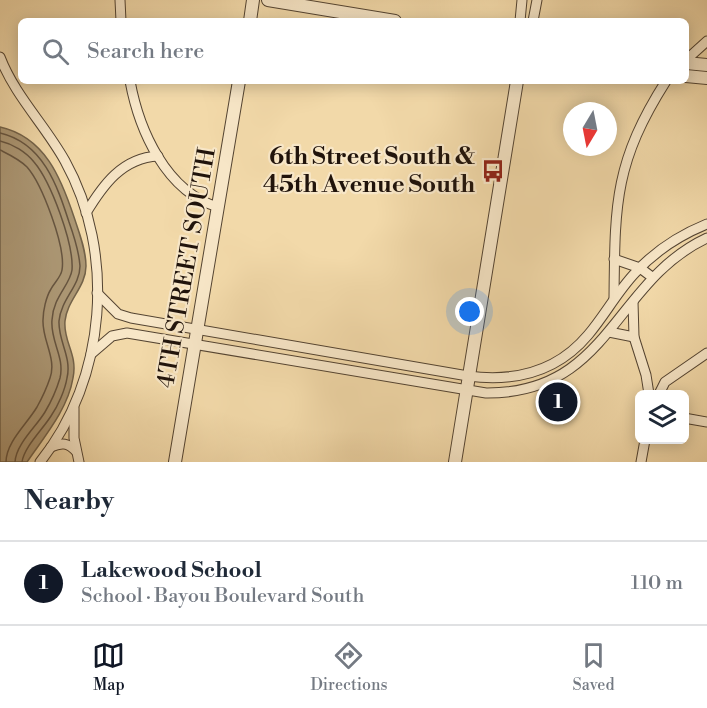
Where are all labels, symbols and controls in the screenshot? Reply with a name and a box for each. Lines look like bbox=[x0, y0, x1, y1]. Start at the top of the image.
search box bbox=[18, 18, 689, 84]
icon: search bbox=[39, 35, 72, 68]
text: Search here bbox=[87, 38, 204, 65]
north arrow bbox=[563, 102, 617, 156]
place label: 6th Street South & 45th Avenue South bbox=[263, 142, 475, 200]
street label: 4TH STREET SOUTH bbox=[151, 146, 223, 390]
bus stop icon: 6th Street South & 45th Avenue South bbox=[480, 158, 506, 184]
your location bbox=[455, 297, 484, 326]
pin: 1 bbox=[538, 380, 578, 424]
map controls bbox=[635, 390, 689, 444]
button: layers bbox=[635, 390, 689, 444]
text: Nearby bbox=[24, 485, 114, 517]
text: Lakewood School bbox=[81, 557, 262, 584]
text: 1 bbox=[39, 571, 48, 596]
text: 110 m bbox=[631, 571, 683, 596]
text: School · Bayou Boulevard South bbox=[81, 584, 364, 609]
tab: Map bbox=[92, 639, 125, 695]
tab: Directions bbox=[310, 639, 388, 695]
tab: Saved bbox=[572, 639, 615, 695]

